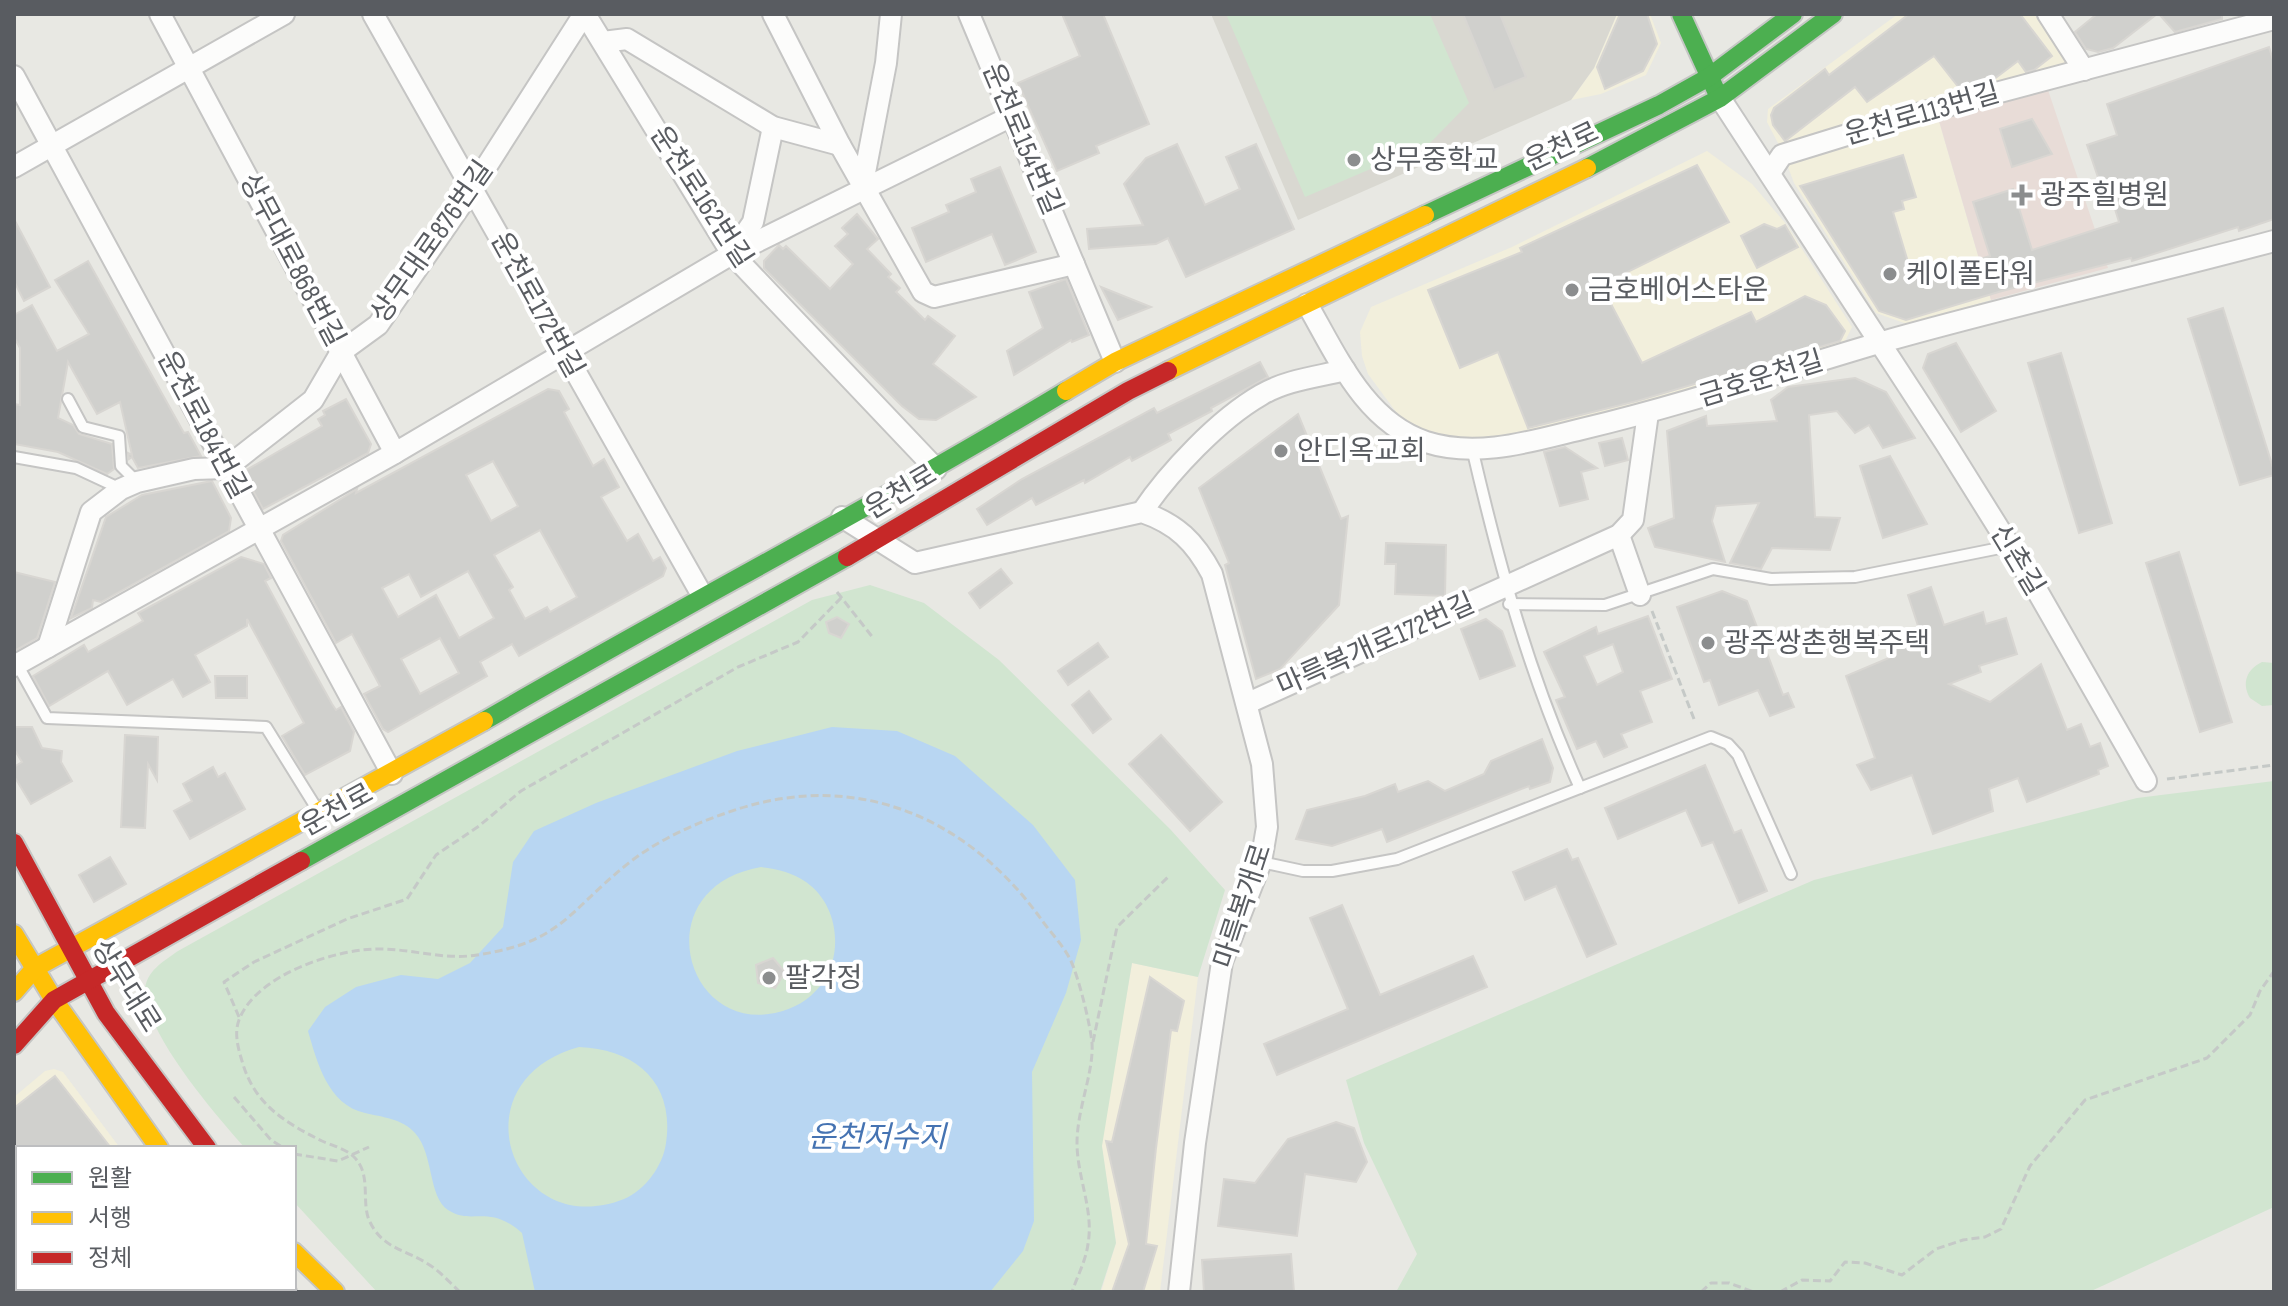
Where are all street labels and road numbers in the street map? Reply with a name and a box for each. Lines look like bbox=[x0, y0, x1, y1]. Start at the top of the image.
street label: 운천로154번길 bbox=[975, 58, 1069, 220]
street label: 운천로113번길 bbox=[1840, 76, 2004, 152]
street label: 운천로 bbox=[1520, 116, 1604, 178]
street label: 운천로162번길 bbox=[643, 120, 759, 274]
street label: 상무대로876번길 bbox=[364, 155, 500, 329]
street label: 상무대로868번길 bbox=[233, 168, 351, 352]
street label: 운천로172번길 bbox=[483, 226, 591, 384]
street label: 금호운천길 bbox=[1695, 344, 1827, 414]
street label: 운천로184번길 bbox=[150, 345, 256, 505]
street label: 운천로 bbox=[859, 458, 943, 526]
street label: 신촌길 bbox=[1983, 518, 2051, 602]
street label: 마륵복개로172번길 bbox=[1272, 587, 1480, 703]
street label: 운천로 bbox=[295, 777, 379, 843]
street label: 마륵복개로 bbox=[1207, 840, 1279, 972]
street label: 상무대로 bbox=[85, 934, 167, 1038]

